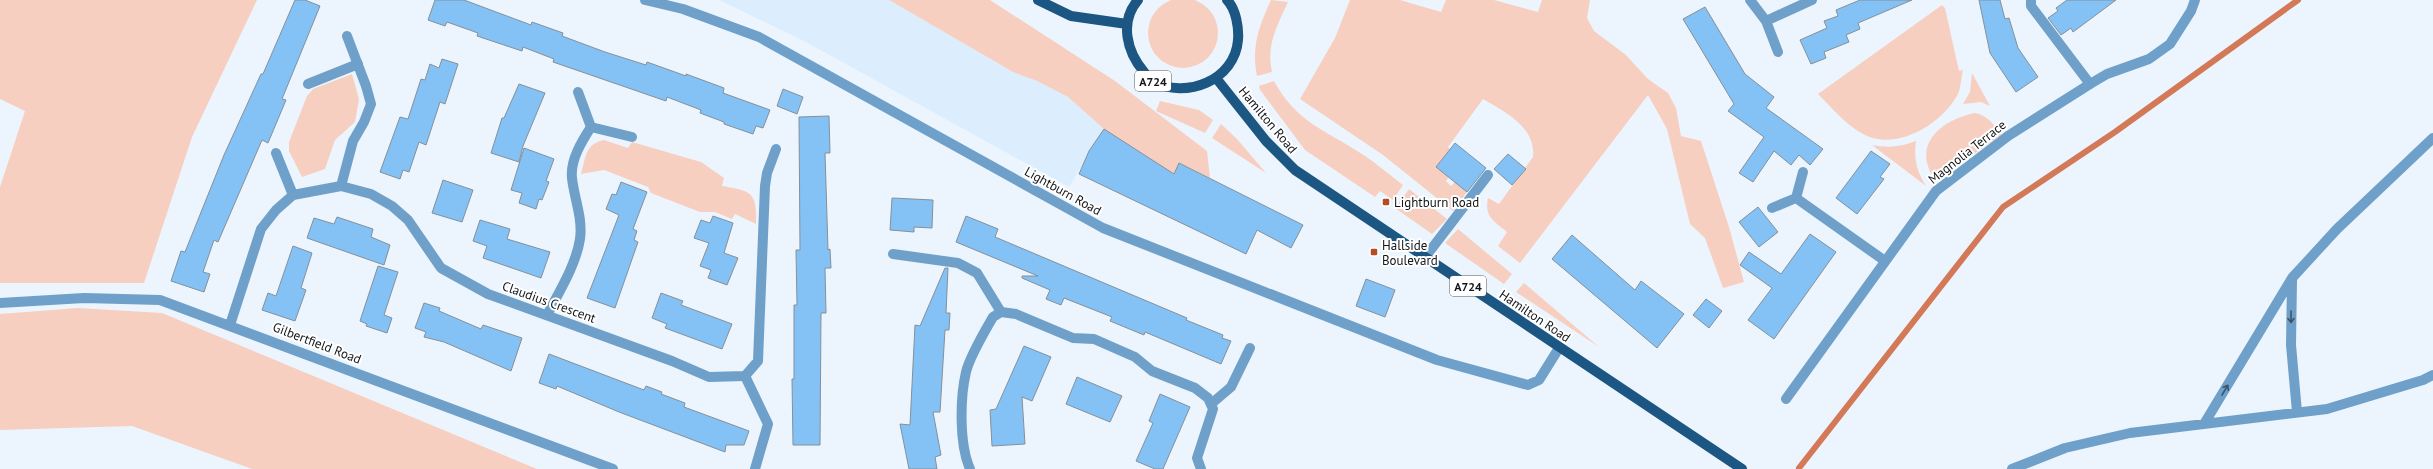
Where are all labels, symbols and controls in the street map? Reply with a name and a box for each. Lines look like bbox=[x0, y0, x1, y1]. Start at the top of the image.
road number: A724 bbox=[1135, 71, 1171, 91]
street label: Hamilton Road bbox=[1235, 83, 1301, 157]
street label: Magnolia Terrace bbox=[1925, 116, 2009, 188]
street label: Lightburn Road bbox=[1022, 163, 1104, 219]
place label: Lightburn Road bbox=[1394, 194, 1479, 211]
marker: Lightburn Road bbox=[1381, 197, 1391, 207]
place label: Hallside Boulevard bbox=[1382, 237, 1438, 269]
marker: Hallside Boulevard bbox=[1369, 247, 1379, 257]
road number: A724 bbox=[1450, 276, 1486, 296]
street label: Claudius Crescent bbox=[500, 277, 599, 327]
street label: Hamilton Road bbox=[1496, 286, 1574, 346]
one-way arrow bbox=[2287, 310, 2295, 323]
street label: Gilbertfield Road bbox=[270, 318, 364, 368]
one-way arrow bbox=[2221, 384, 2229, 396]

